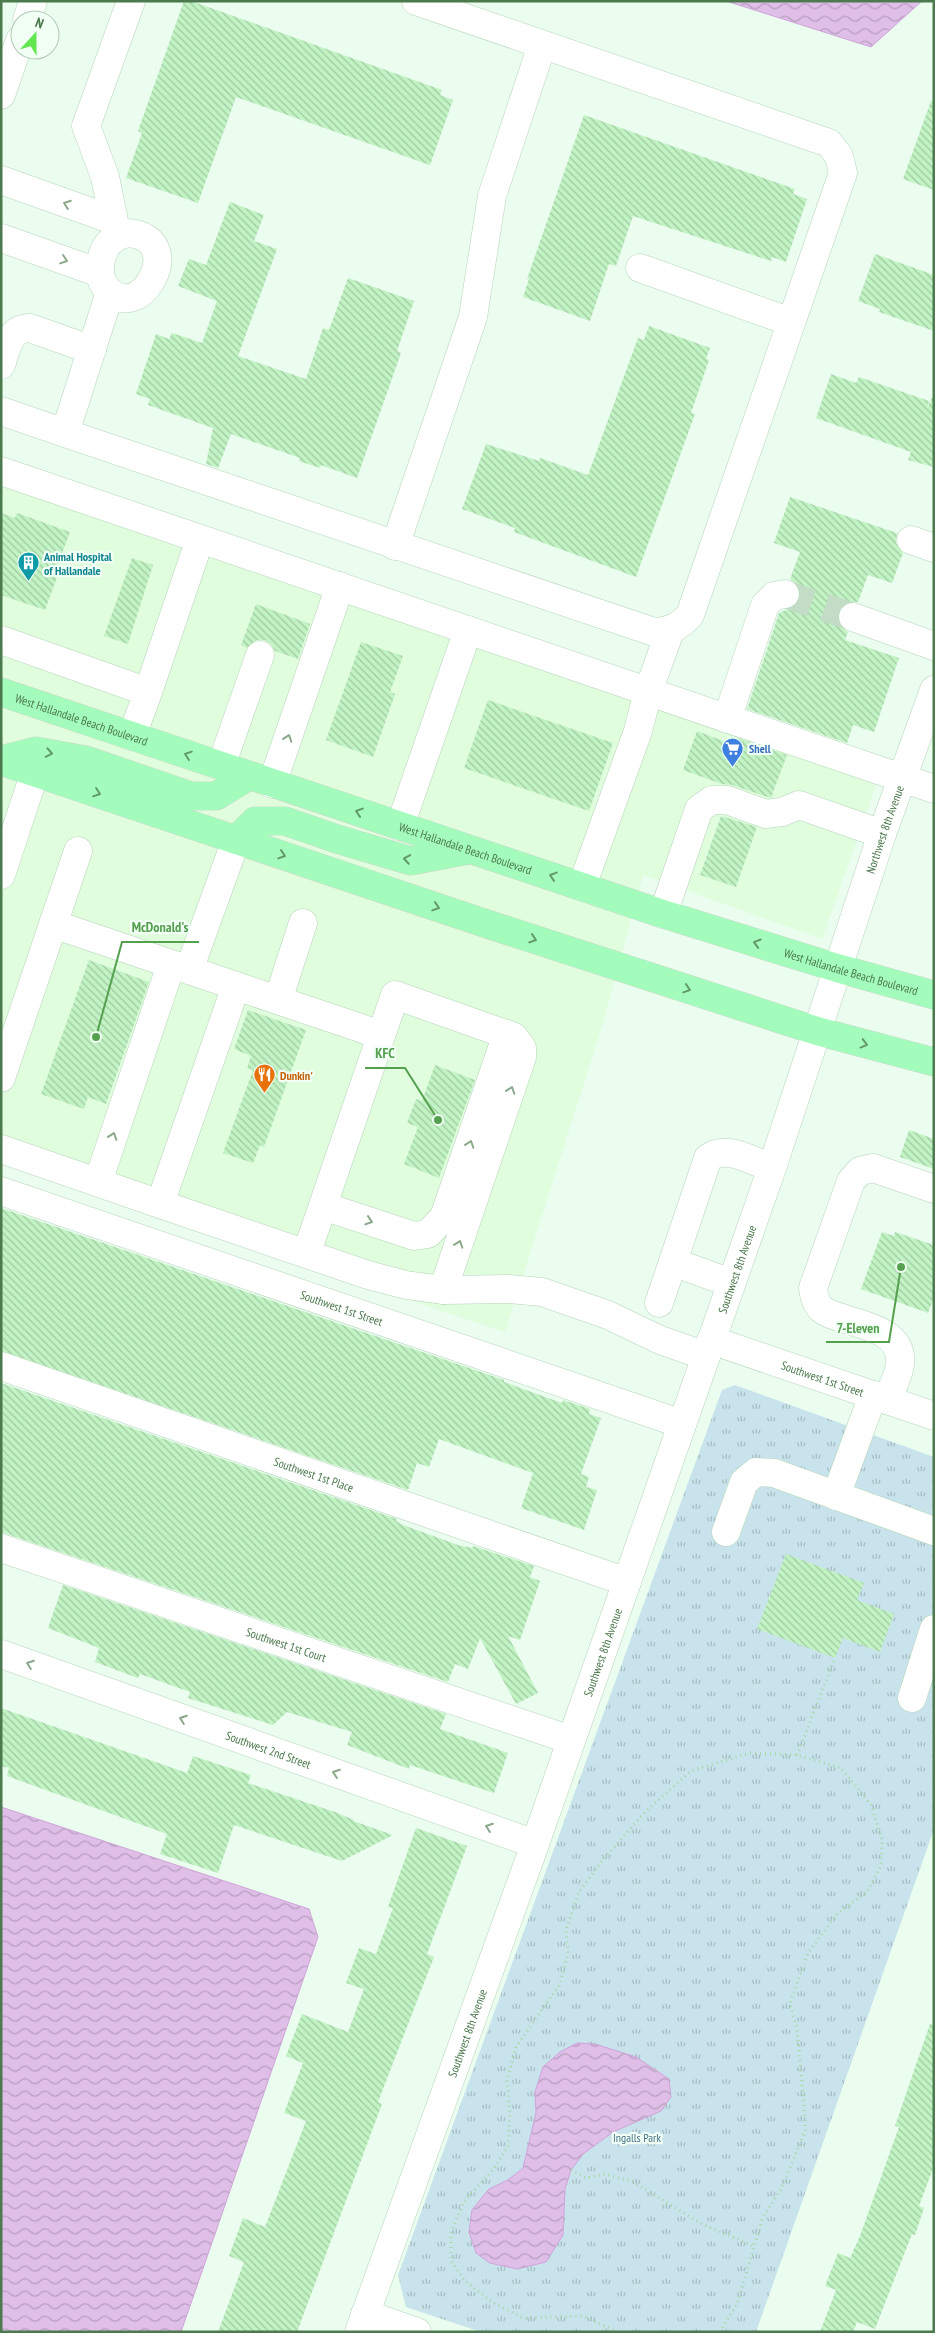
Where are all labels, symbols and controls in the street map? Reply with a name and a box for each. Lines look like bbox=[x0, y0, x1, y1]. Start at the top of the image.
north arrow bbox=[10, 10, 60, 60]
text: N bbox=[33, 13, 46, 33]
one-way arrow bbox=[63, 199, 72, 209]
one-way arrow bbox=[59, 255, 67, 265]
place label: Animal Hospital of Hallandale bbox=[43, 549, 112, 578]
building icon: Animal Hospital of Hallandale bbox=[16, 551, 40, 582]
street label: West Hallandale Beach Boulevard bbox=[13, 690, 150, 748]
one-way arrow bbox=[282, 734, 292, 742]
supermarket icon: Shell bbox=[721, 736, 745, 767]
place label: Shell bbox=[749, 741, 771, 756]
one-way arrow bbox=[44, 748, 53, 758]
one-way arrow bbox=[185, 751, 193, 761]
street label: Northwest 8th Avenue bbox=[862, 783, 907, 875]
one-way arrow bbox=[93, 787, 101, 797]
one-way arrow bbox=[355, 808, 364, 818]
street label: West Hallandale Beach Boulevard bbox=[397, 819, 534, 877]
one-way arrow bbox=[277, 850, 286, 860]
one-way arrow bbox=[403, 854, 411, 864]
one-way arrow bbox=[549, 872, 557, 882]
one-way arrow bbox=[432, 901, 440, 911]
callout: McDonald's bbox=[122, 913, 199, 942]
text: McDonald's bbox=[132, 918, 188, 936]
one-way arrow bbox=[528, 933, 537, 943]
one-way arrow bbox=[753, 939, 762, 949]
street label: West Hallandale Beach Boulevard bbox=[782, 945, 920, 998]
one-way arrow bbox=[683, 983, 691, 993]
one-way arrow bbox=[859, 1038, 867, 1048]
callout: KFC bbox=[365, 1039, 405, 1068]
text: KFC bbox=[375, 1044, 395, 1062]
restaurant icon: Dunkin' bbox=[252, 1063, 276, 1094]
place label: Dunkin' bbox=[280, 1068, 313, 1083]
one-way arrow bbox=[506, 1086, 516, 1095]
one-way arrow bbox=[107, 1132, 117, 1141]
one-way arrow bbox=[464, 1140, 474, 1148]
one-way arrow bbox=[364, 1216, 373, 1226]
street label: Southwest 8th Avenue bbox=[714, 1223, 759, 1315]
one-way arrow bbox=[453, 1240, 463, 1249]
street label: Southwest 1st Street bbox=[298, 1286, 385, 1329]
callout: 7-Eleven bbox=[826, 1313, 889, 1342]
text: 7-Eleven bbox=[836, 1319, 880, 1337]
street label: Southwest 1st Street bbox=[779, 1357, 867, 1399]
street label: Southwest 1st Place bbox=[272, 1453, 356, 1495]
street label: Southwest 8th Avenue bbox=[580, 1606, 625, 1698]
street label: Southwest 1st Court bbox=[244, 1624, 329, 1665]
one-way arrow bbox=[26, 1660, 34, 1670]
one-way arrow bbox=[179, 1714, 188, 1724]
street label: Southwest 2nd Street bbox=[224, 1727, 314, 1771]
one-way arrow bbox=[332, 1769, 341, 1779]
one-way arrow bbox=[485, 1823, 494, 1833]
street label: Southwest 8th Avenue bbox=[444, 1987, 490, 2079]
park label: Ingalls Park bbox=[613, 2130, 661, 2145]

